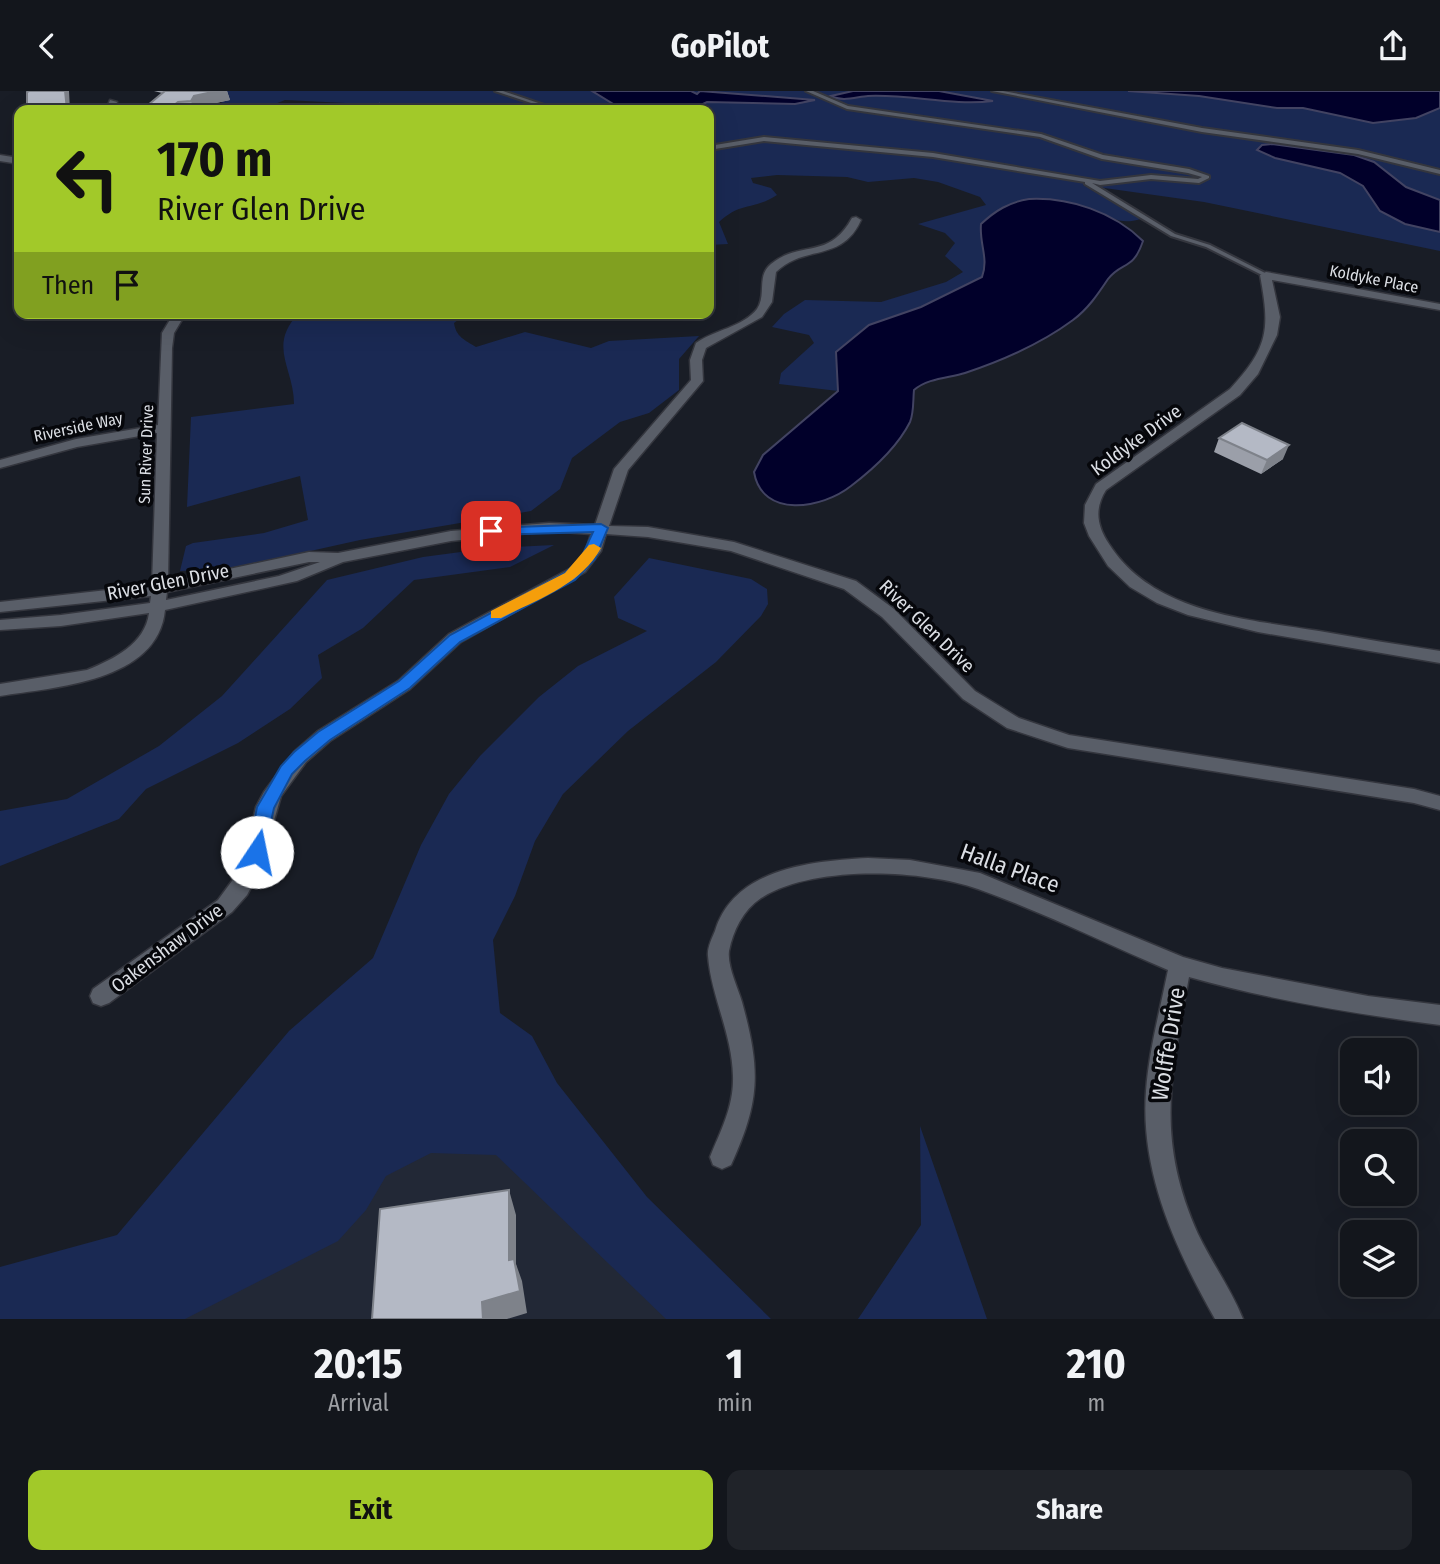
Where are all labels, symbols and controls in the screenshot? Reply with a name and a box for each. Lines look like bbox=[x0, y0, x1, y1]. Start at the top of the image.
icon: back bbox=[28, 27, 66, 65]
text: GoPilot bbox=[671, 27, 769, 65]
icon: share bbox=[1374, 27, 1412, 65]
text: 170 m bbox=[157, 130, 273, 189]
icon: left bbox=[42, 133, 133, 224]
text: River Glen Drive bbox=[157, 190, 366, 228]
street label: Koldyke Place bbox=[1328, 261, 1420, 297]
icon: arrive bbox=[108, 266, 146, 304]
text: Then bbox=[42, 270, 94, 301]
street label: Koldyke Drive bbox=[1086, 400, 1186, 480]
street label: Sun River Drive bbox=[135, 404, 157, 504]
street label: Riverside Way bbox=[32, 408, 125, 446]
pin bbox=[461, 501, 521, 561]
icon: arrive bbox=[472, 512, 510, 550]
street label: River Glen Drive bbox=[105, 559, 231, 605]
street label: River Glen Drive bbox=[874, 575, 980, 677]
position arrow bbox=[220, 815, 294, 889]
street label: Halla Place bbox=[957, 837, 1063, 899]
street label: Oakenshaw Drive bbox=[107, 899, 227, 997]
street label: Wolffe Drive bbox=[1145, 985, 1191, 1103]
map controls bbox=[1340, 1038, 1417, 1297]
button: sound bbox=[1340, 1038, 1417, 1115]
button: search bbox=[1340, 1129, 1417, 1206]
button: layers bbox=[1340, 1220, 1417, 1297]
text: 20:15 bbox=[314, 1339, 403, 1389]
text: 1 bbox=[726, 1339, 744, 1389]
text: 210 bbox=[1067, 1339, 1126, 1389]
text: Arrival bbox=[328, 1389, 389, 1417]
text: min bbox=[717, 1389, 753, 1417]
text: m bbox=[1087, 1389, 1105, 1417]
button: Exit bbox=[28, 1470, 713, 1550]
button: Share bbox=[727, 1470, 1412, 1550]

